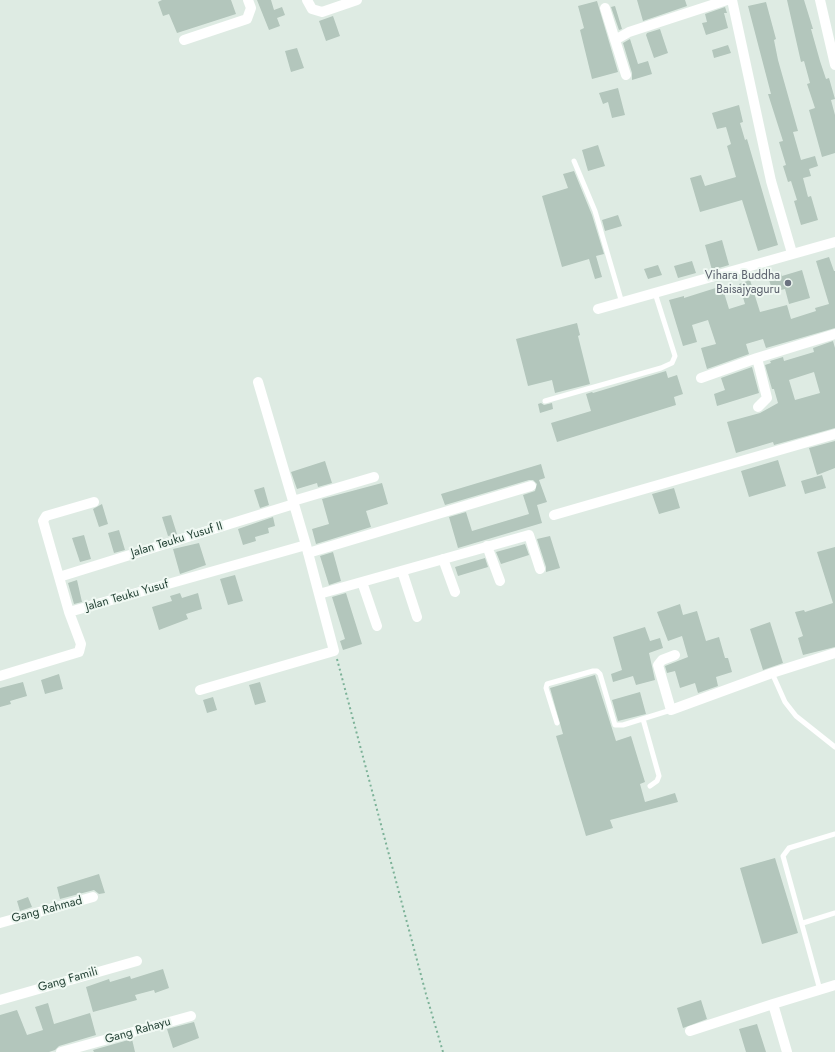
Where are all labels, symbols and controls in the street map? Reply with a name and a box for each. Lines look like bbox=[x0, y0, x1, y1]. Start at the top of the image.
place label: Vihara Buddha Baisajyaguru bbox=[705, 269, 780, 297]
marker: Vihara Buddha Baisajyaguru bbox=[783, 278, 793, 288]
street label: Jalan Teuku Yusuf II bbox=[129, 519, 225, 561]
street label: Jalan Teuku Yusuf bbox=[84, 577, 170, 615]
street label: Gang Rahmad bbox=[10, 894, 84, 926]
street label: Gang Famili bbox=[36, 965, 100, 995]
street label: Gang Rahayu bbox=[103, 1015, 173, 1047]

